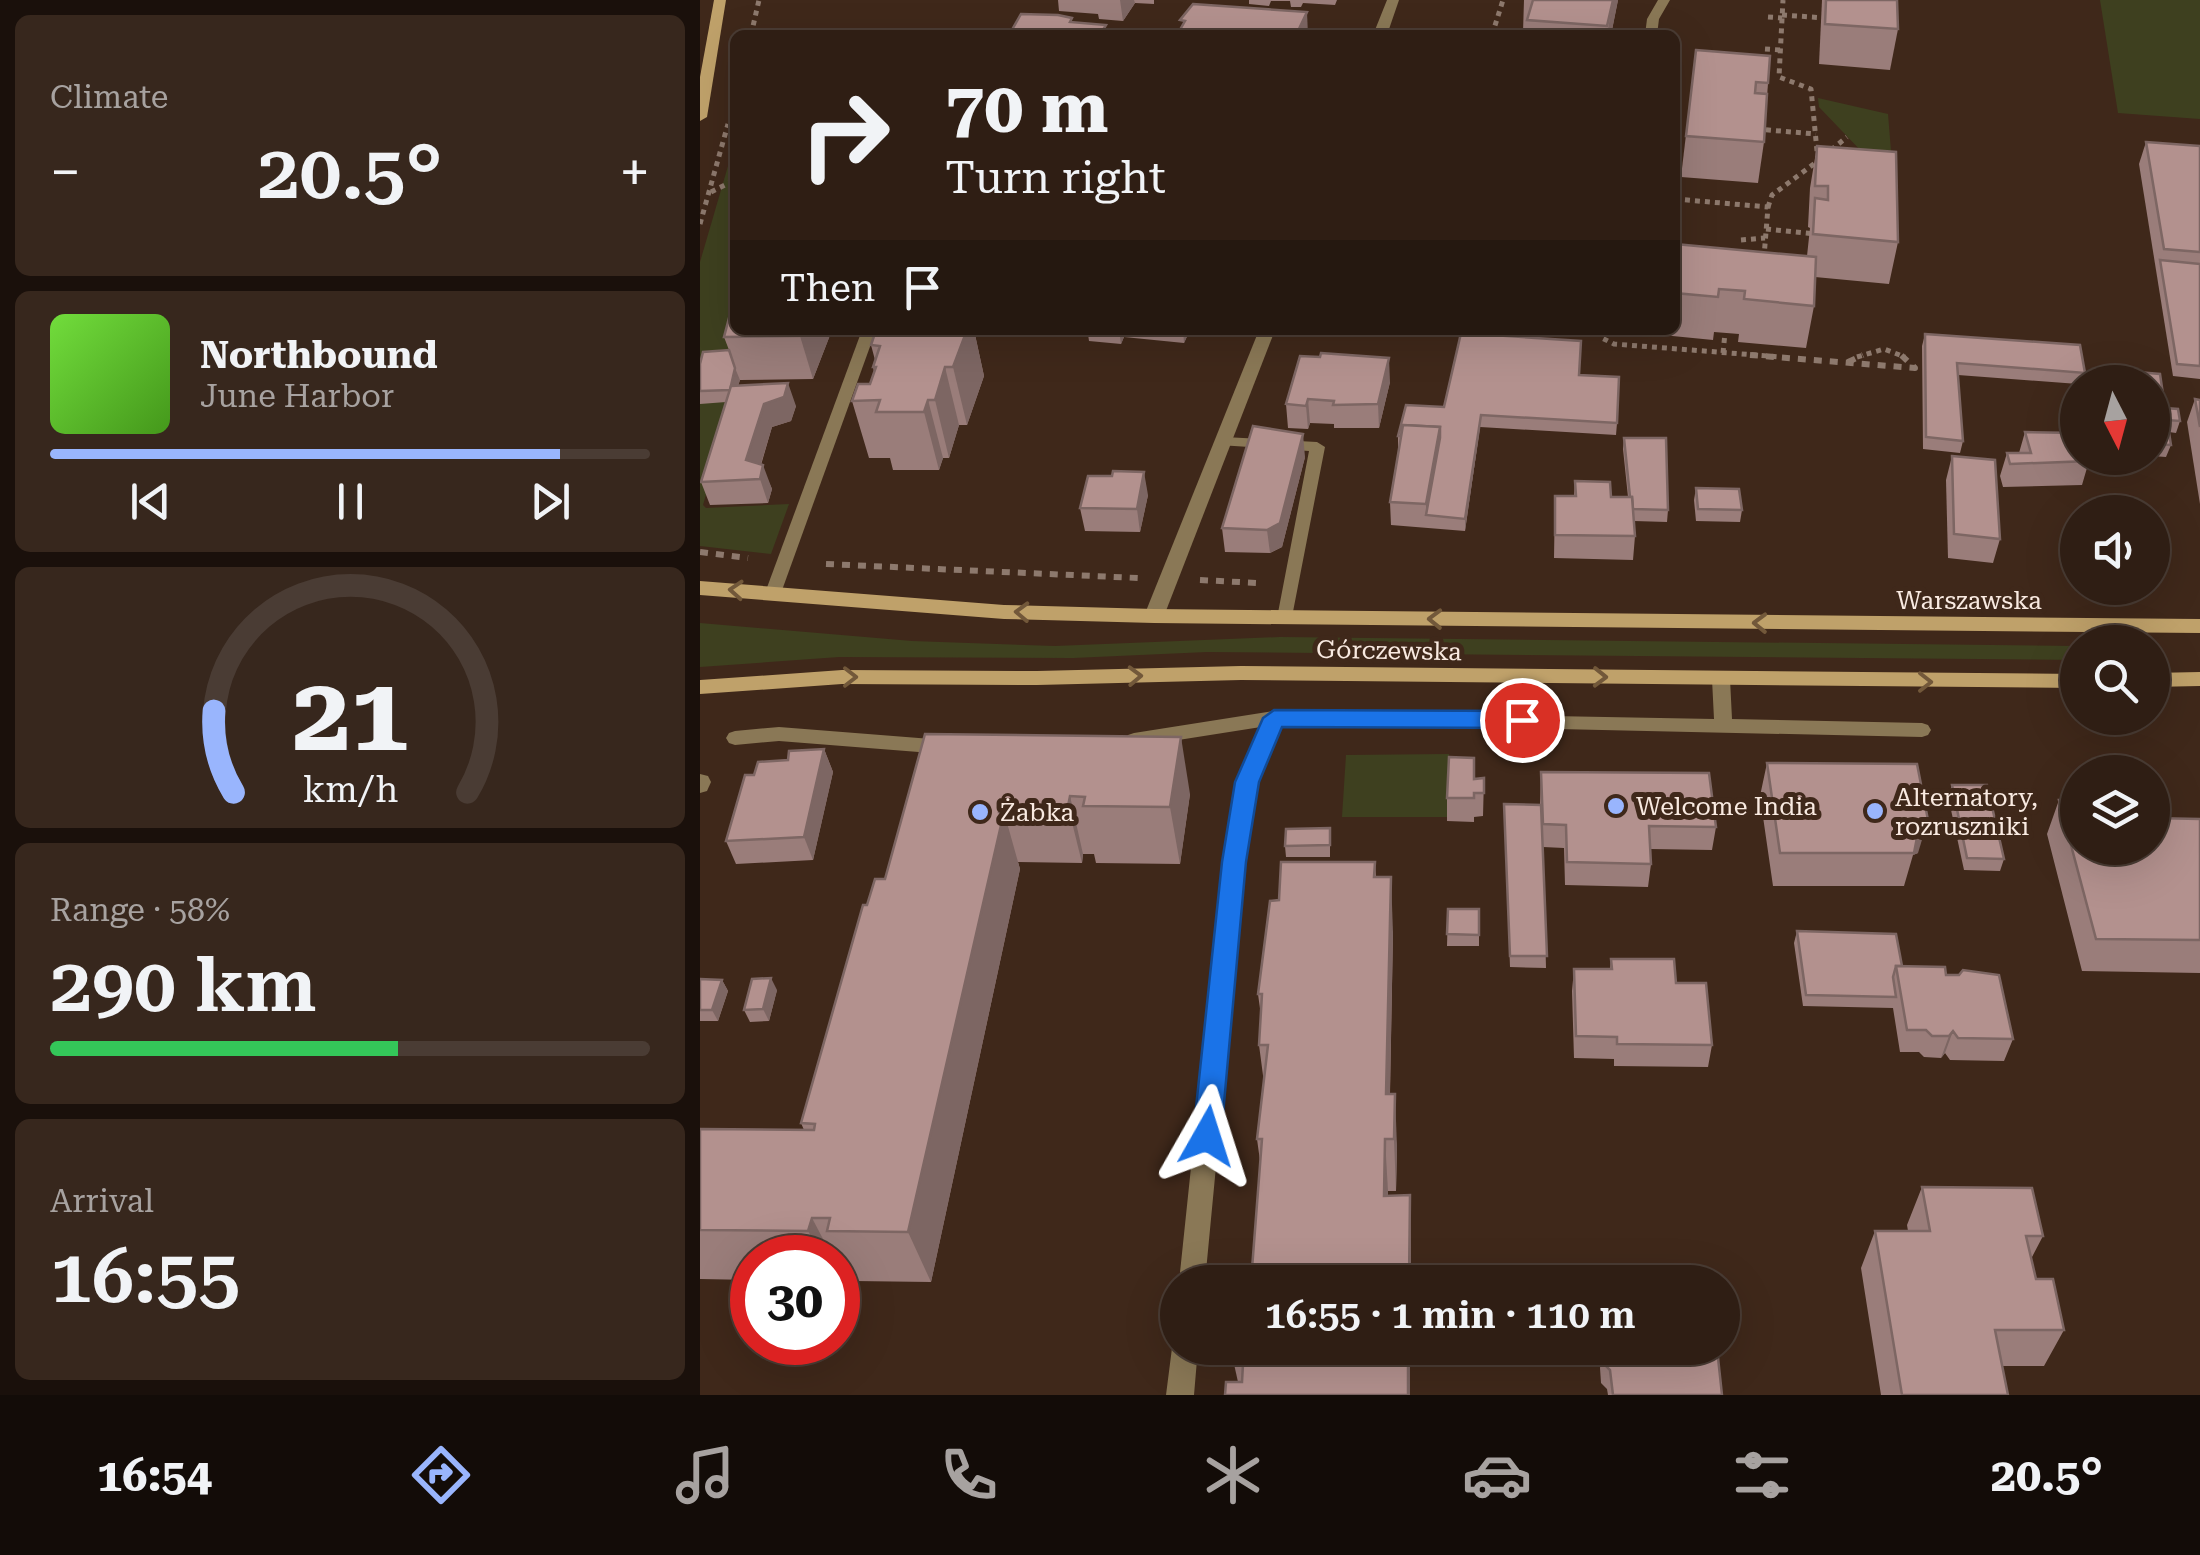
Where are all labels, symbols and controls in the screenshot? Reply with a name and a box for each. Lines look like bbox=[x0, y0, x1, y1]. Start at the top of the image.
text: 70 m bbox=[945, 67, 1109, 149]
icon: right bbox=[780, 70, 910, 200]
text: Climate bbox=[50, 78, 168, 116]
text: 20.5° bbox=[257, 128, 443, 216]
text: − bbox=[50, 140, 81, 204]
text: + bbox=[619, 140, 650, 204]
text: Turn right bbox=[945, 151, 1166, 204]
icon: arrive bbox=[895, 260, 950, 315]
text: Then bbox=[780, 266, 875, 310]
text: Northbound bbox=[200, 333, 438, 377]
north arrow bbox=[2060, 365, 2170, 475]
map controls bbox=[2060, 365, 2170, 865]
text: June Harbor bbox=[200, 377, 394, 415]
icon: previous bbox=[123, 474, 178, 529]
icon: pause bbox=[323, 474, 378, 529]
icon: next bbox=[523, 474, 578, 529]
button: sound bbox=[2060, 495, 2170, 605]
one-way arrow bbox=[728, 580, 744, 602]
street label: Warszawska bbox=[1896, 586, 2042, 615]
one-way arrow bbox=[1013, 602, 1029, 623]
one-way arrow bbox=[1426, 609, 1442, 630]
one-way arrow bbox=[1751, 612, 1766, 634]
button: search bbox=[2060, 625, 2170, 735]
street label: Górczewska bbox=[1316, 635, 1462, 666]
text: 21 bbox=[292, 654, 408, 775]
one-way arrow bbox=[1127, 665, 1143, 686]
one-way arrow bbox=[1592, 666, 1608, 688]
one-way arrow bbox=[842, 667, 858, 688]
one-way arrow bbox=[1918, 671, 1933, 693]
pin bbox=[1480, 678, 1565, 763]
icon: arrive bbox=[1495, 693, 1550, 748]
button: layers bbox=[2060, 755, 2170, 865]
text: km/h bbox=[302, 769, 398, 811]
place label: Alternatory, rozruszniki bbox=[1895, 783, 2038, 841]
place label: Welcome India bbox=[1636, 792, 1817, 821]
marker: Welcome India bbox=[1605, 795, 1627, 817]
place label: Żabka bbox=[1000, 798, 1074, 827]
marker: Alternatory, rozruszniki bbox=[1864, 800, 1886, 822]
marker: Żabka bbox=[969, 801, 991, 823]
text: Range · 58% bbox=[50, 891, 230, 929]
text: 290 km bbox=[50, 941, 316, 1029]
position arrow bbox=[1155, 1084, 1259, 1188]
text: Arrival bbox=[50, 1182, 154, 1220]
text: 16:55 bbox=[50, 1232, 240, 1320]
speed limit sign: 30 bbox=[730, 1235, 860, 1365]
text: 16:55 · 1 min · 110 m bbox=[1265, 1293, 1636, 1337]
icon: directions bbox=[406, 1440, 476, 1510]
icon: music bbox=[670, 1440, 740, 1510]
icon: phone bbox=[934, 1440, 1004, 1510]
icon: climate bbox=[1198, 1440, 1268, 1510]
icon: car bbox=[1462, 1440, 1532, 1510]
icon: filters bbox=[1727, 1440, 1797, 1510]
text: 16:54 bbox=[97, 1449, 212, 1502]
text: 20.5° bbox=[1991, 1449, 2103, 1502]

